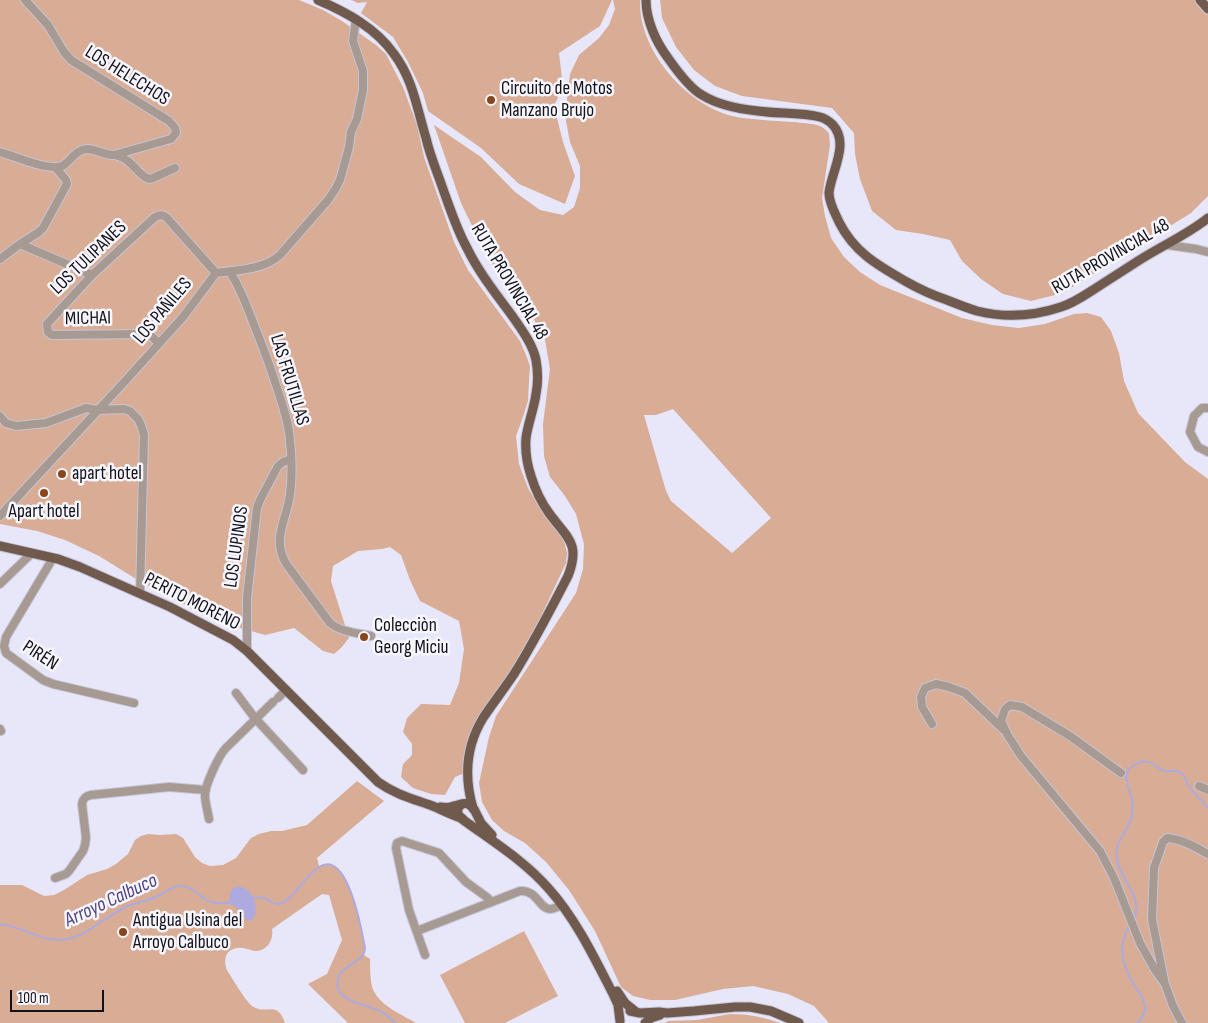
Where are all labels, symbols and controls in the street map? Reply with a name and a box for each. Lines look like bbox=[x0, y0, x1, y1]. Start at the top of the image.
street label: LOS HELECHOS bbox=[80, 41, 174, 111]
place label: Circuito de Motos Manzano Brujo bbox=[501, 78, 613, 122]
marker: Circuito de Motos Manzano Brujo bbox=[485, 94, 497, 106]
street label: RUTA PROVINCIAL 48 bbox=[1048, 214, 1174, 300]
street label: LOS TULIPANES bbox=[46, 216, 132, 300]
street label: RUTA PROVINCIAL 48 bbox=[465, 220, 553, 344]
street label: LOS PAÑILES bbox=[129, 273, 197, 349]
street label: MICHAI bbox=[65, 307, 111, 331]
street label: LAS FRUTILLAS bbox=[264, 332, 314, 428]
place label: apart hotel bbox=[72, 463, 142, 485]
marker: apart hotel bbox=[56, 468, 68, 480]
marker: Apart hotel bbox=[38, 487, 50, 499]
place label: Apart hotel bbox=[9, 501, 79, 523]
street label: LOS LUPINOS bbox=[220, 505, 254, 589]
street label: PERITO MORENO bbox=[140, 568, 244, 636]
place label: Colecciòn Georg Miciu bbox=[374, 615, 448, 659]
marker: Colecciòn Georg Miciu bbox=[358, 631, 370, 643]
street label: PIRÉN bbox=[18, 636, 62, 676]
water label: Arroyo Calbuco bbox=[61, 869, 161, 933]
place label: Antigua Usina del Arroyo Calbuco bbox=[133, 910, 242, 954]
marker: Antigua Usina del Arroyo Calbuco bbox=[117, 926, 129, 938]
scale bar bbox=[12, 980, 106, 1012]
text: 100 m bbox=[18, 989, 49, 1008]

